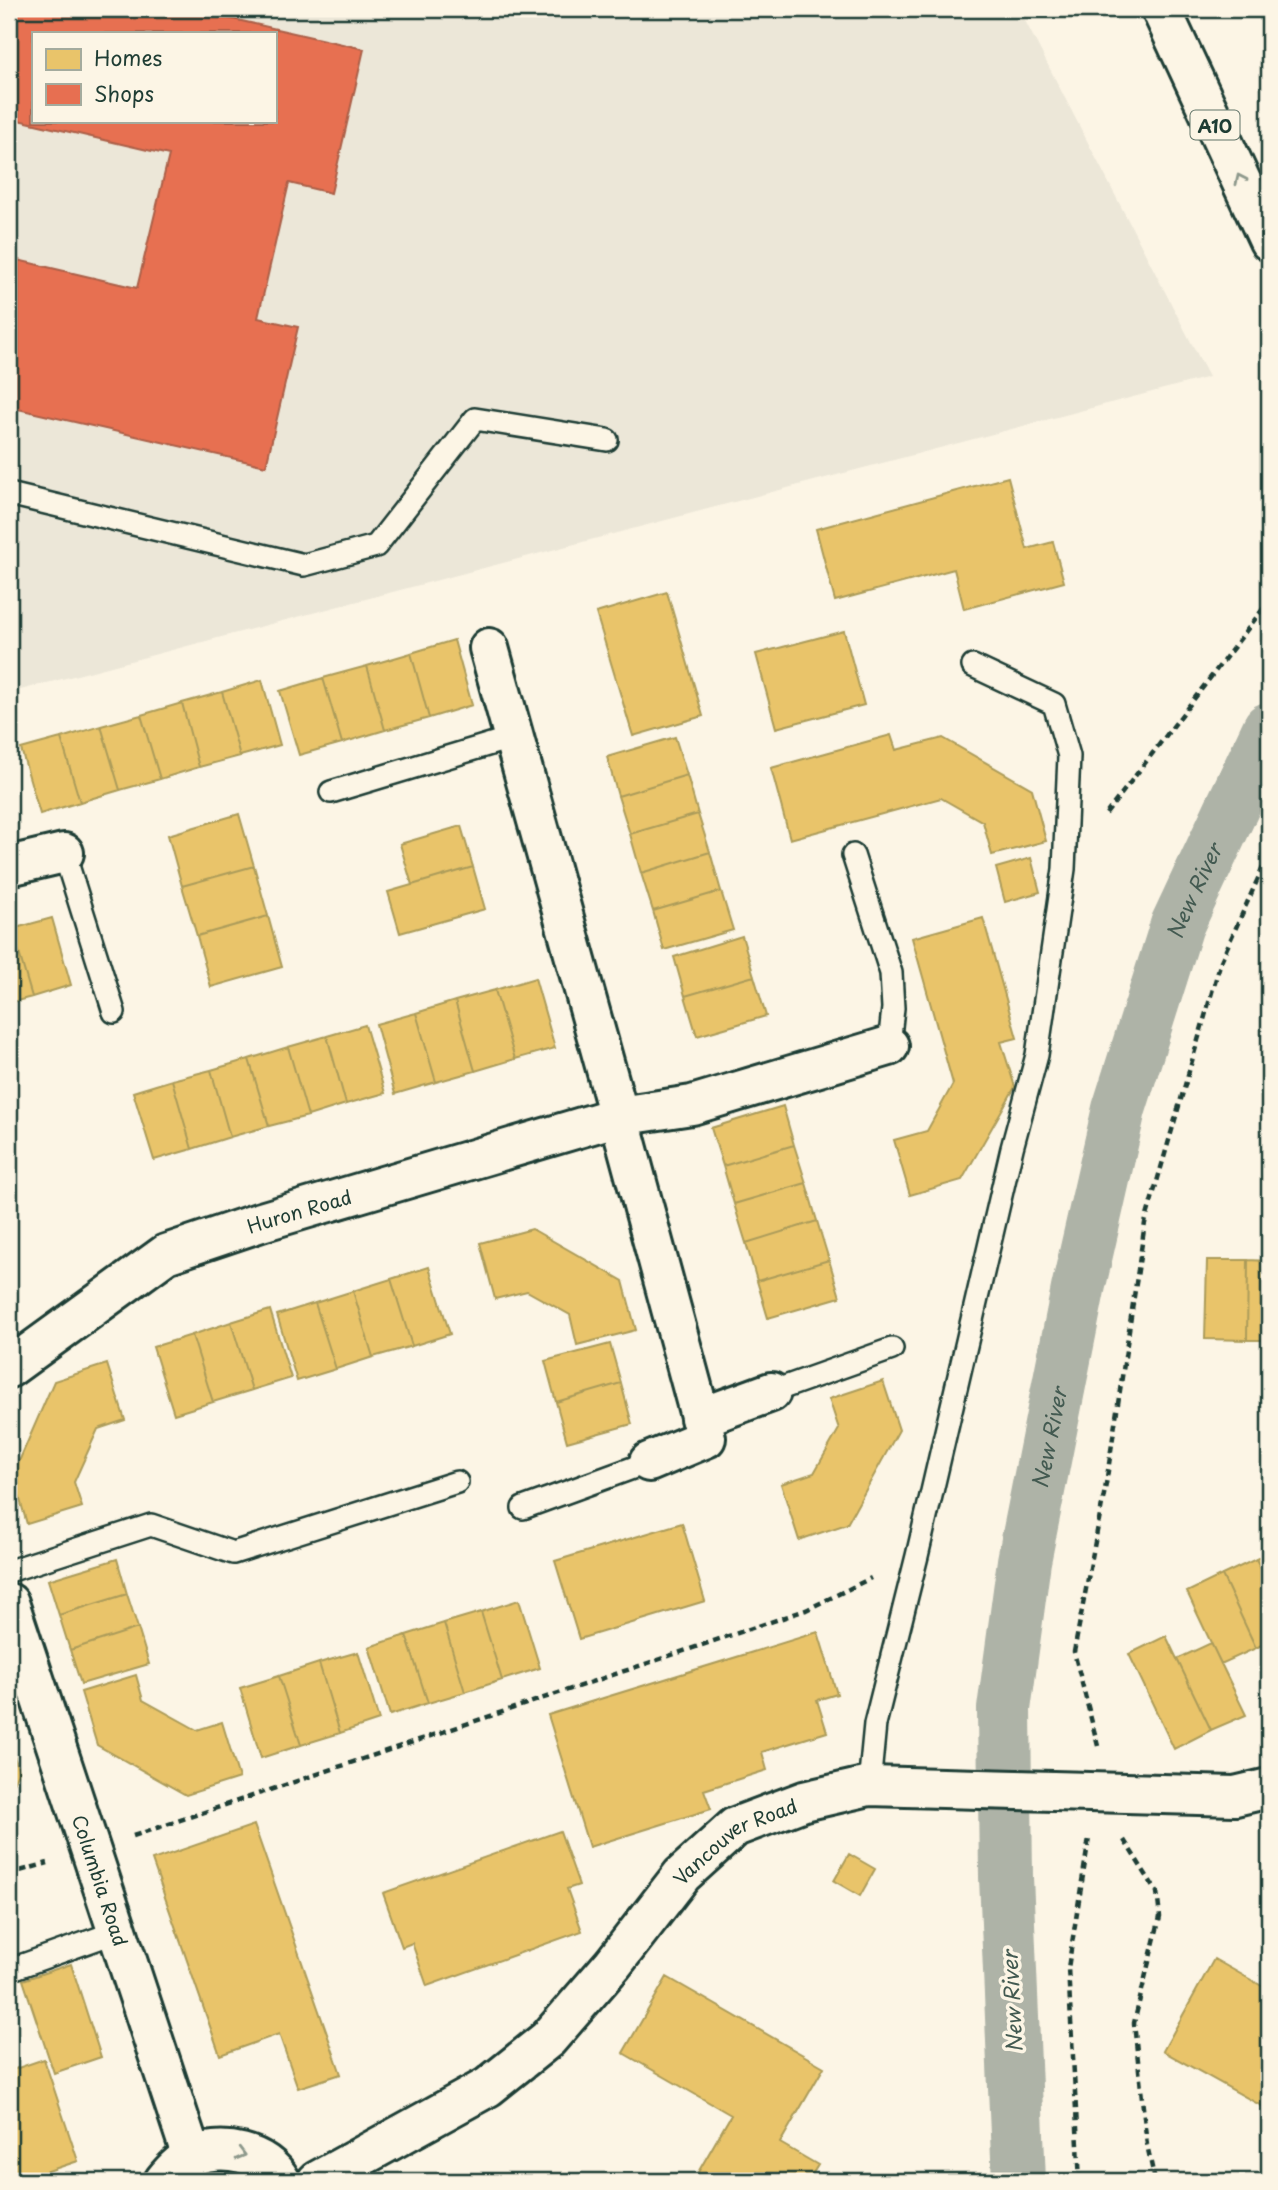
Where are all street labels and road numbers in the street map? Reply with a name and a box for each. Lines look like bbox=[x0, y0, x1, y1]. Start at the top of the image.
road number: A10 bbox=[1190, 110, 1240, 140]
street label: Huron Road bbox=[243, 1182, 355, 1240]
street label: Vancouver Road bbox=[666, 1791, 801, 1890]
street label: Columbia Road bbox=[66, 1811, 135, 1950]

